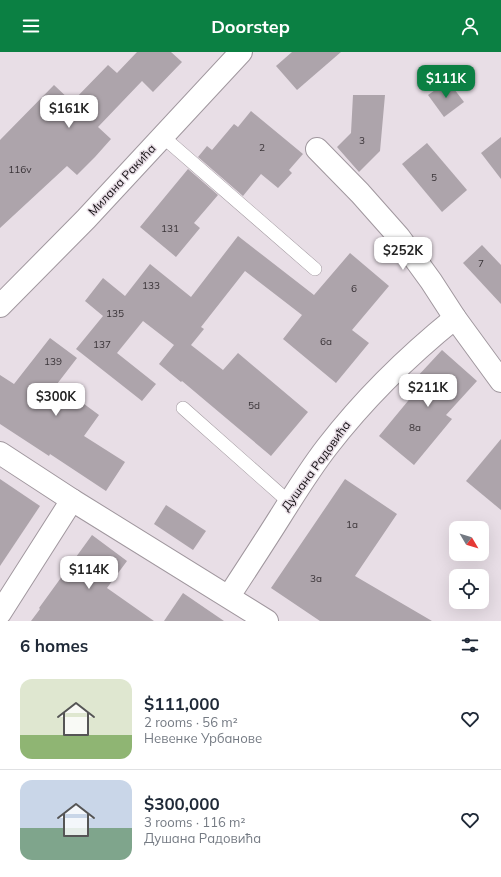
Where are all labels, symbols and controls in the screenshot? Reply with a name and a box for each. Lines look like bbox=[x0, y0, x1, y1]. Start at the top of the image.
icon: menu bbox=[20, 15, 42, 37]
text: Doorstep bbox=[211, 15, 290, 38]
icon: person bbox=[459, 15, 481, 37]
pin: $111K bbox=[418, 65, 474, 99]
text: $111K bbox=[426, 70, 466, 86]
pin: $161K bbox=[41, 95, 97, 129]
text: $161K bbox=[49, 100, 89, 116]
house number: 3 bbox=[359, 134, 365, 147]
street label: Милана Ракића bbox=[85, 141, 159, 219]
house number: 2 bbox=[259, 141, 265, 154]
house number: 116v bbox=[8, 163, 32, 176]
house number: 5 bbox=[431, 171, 437, 184]
house number: 131 bbox=[161, 222, 179, 235]
pin: $252K bbox=[375, 237, 431, 271]
text: $252K bbox=[383, 242, 423, 258]
house number: 7 bbox=[478, 257, 484, 270]
house number: 133 bbox=[142, 279, 160, 292]
house number: 6 bbox=[351, 282, 357, 295]
house number: 135 bbox=[106, 307, 124, 320]
house number: 6a bbox=[320, 335, 332, 348]
house number: 137 bbox=[93, 338, 111, 351]
house number: 139 bbox=[44, 355, 62, 368]
pin: $211K bbox=[400, 374, 456, 408]
text: $211K bbox=[408, 379, 448, 395]
pin: $300K bbox=[28, 383, 84, 417]
text: $300K bbox=[36, 388, 76, 404]
house number: 5d bbox=[248, 399, 260, 412]
street label: Душана Радовића bbox=[278, 418, 353, 514]
house number: 8a bbox=[409, 421, 421, 434]
house number: 1a bbox=[346, 518, 358, 531]
north arrow bbox=[449, 521, 489, 561]
map controls bbox=[449, 521, 489, 609]
pin: $114K bbox=[61, 556, 117, 590]
text: $114K bbox=[69, 561, 109, 577]
button: locate bbox=[449, 569, 489, 609]
house number: 3a bbox=[310, 572, 322, 585]
icon: filters bbox=[459, 634, 481, 656]
text: 6 homes bbox=[20, 635, 88, 656]
text: $111,000 bbox=[144, 693, 220, 714]
icon: home bbox=[52, 695, 100, 743]
icon: heart bbox=[459, 708, 481, 730]
text: 2 rooms · 56 m² bbox=[144, 714, 238, 730]
text: Невенке Урбанове bbox=[144, 730, 262, 746]
text: $300,000 bbox=[144, 793, 220, 814]
icon: home bbox=[52, 796, 100, 844]
icon: heart bbox=[459, 809, 481, 831]
text: 3 rooms · 116 m² bbox=[144, 814, 245, 830]
text: Душана Радовића bbox=[144, 830, 261, 846]

